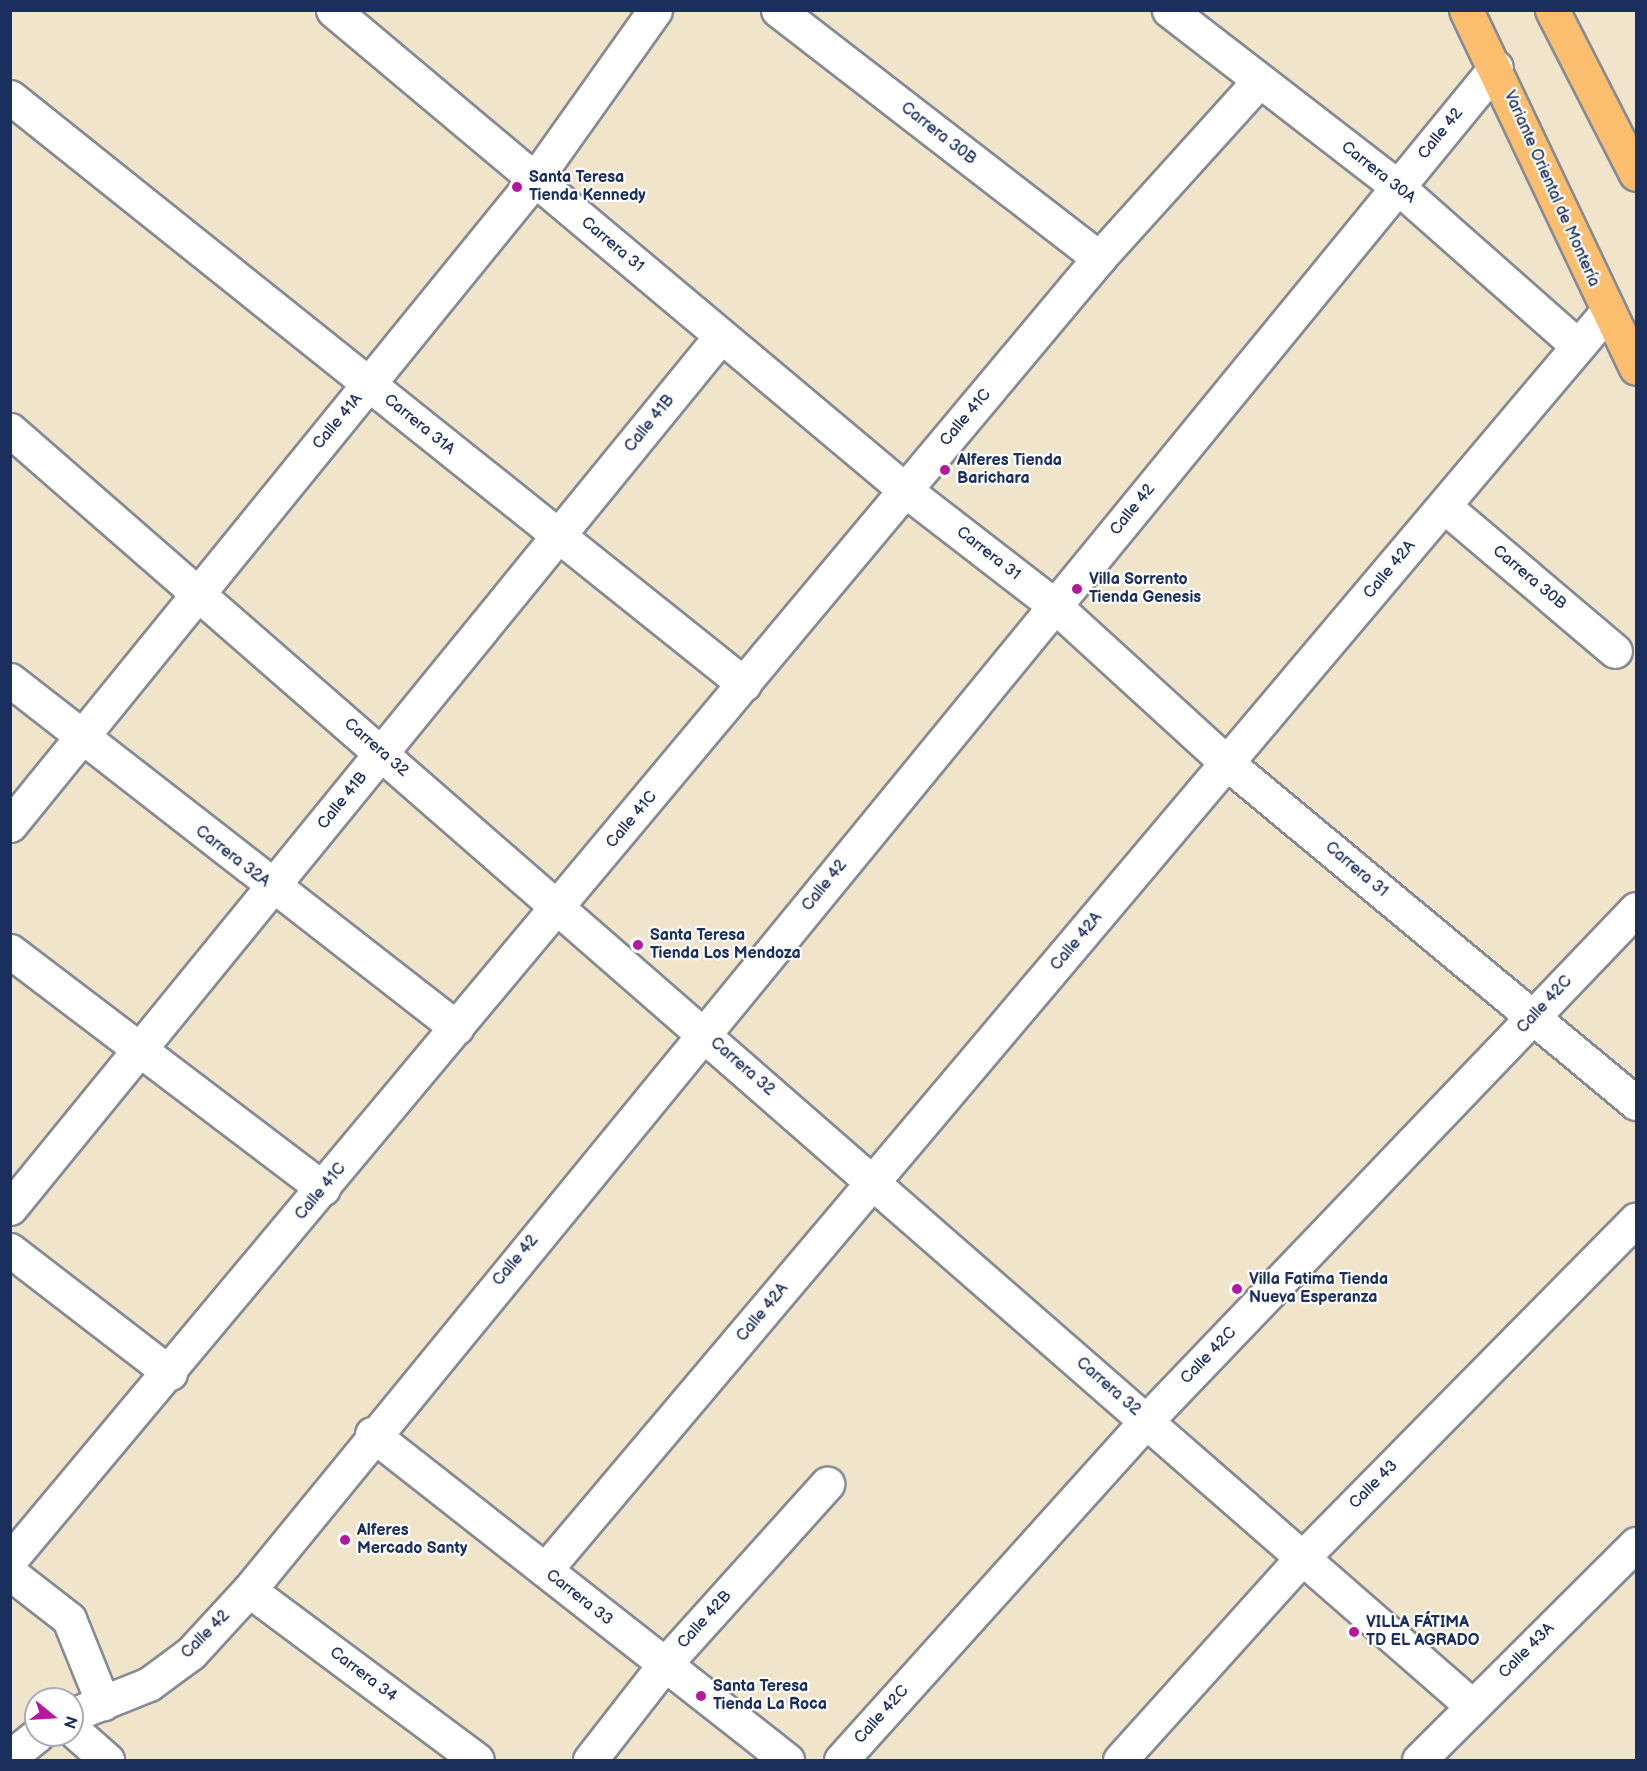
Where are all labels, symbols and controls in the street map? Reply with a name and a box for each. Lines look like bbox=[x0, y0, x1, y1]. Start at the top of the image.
street label: Variante Oriental de Montería bbox=[1499, 88, 1603, 290]
street label: Carrera 30B bbox=[897, 99, 979, 169]
street label: Calle 42 bbox=[1415, 104, 1467, 164]
street label: Carrera 30A bbox=[1337, 138, 1419, 208]
place label: Santa Teresa Tienda Kennedy bbox=[529, 168, 646, 206]
marker: Santa Teresa Tienda Kennedy bbox=[510, 180, 524, 194]
street label: Carrera 31 bbox=[577, 213, 647, 277]
street label: Calle 41C bbox=[937, 386, 995, 450]
street label: Calle 41A bbox=[309, 390, 367, 454]
street label: Carrera 31A bbox=[380, 391, 458, 459]
street label: Calle 41B bbox=[621, 391, 679, 457]
place label: Alferes Tienda Barichara bbox=[957, 451, 1062, 489]
marker: Alferes Tienda Barichara bbox=[938, 463, 952, 477]
street label: Calle 42 bbox=[1107, 480, 1159, 540]
street label: Carrera 31 bbox=[952, 523, 1024, 585]
street label: Calle 42A bbox=[1360, 537, 1420, 603]
street label: Carrera 30B bbox=[1488, 542, 1570, 614]
place label: Villa Sorrento Tienda Genesis bbox=[1089, 570, 1201, 608]
marker: Villa Sorrento Tienda Genesis bbox=[1070, 582, 1084, 596]
street label: Carrera 32 bbox=[340, 715, 412, 781]
street label: Calle 41B bbox=[314, 768, 372, 834]
street label: Calle 41C bbox=[603, 788, 661, 852]
street label: Carrera 32A bbox=[191, 822, 273, 892]
street label: Carrera 31 bbox=[1321, 838, 1391, 902]
street label: Calle 42 bbox=[799, 856, 851, 916]
street label: Calle 42A bbox=[1047, 909, 1107, 975]
place label: Santa Teresa Tienda Los Mendoza bbox=[650, 926, 801, 964]
marker: Santa Teresa Tienda Los Mendoza bbox=[631, 938, 645, 952]
street label: Calle 42C bbox=[1513, 972, 1577, 1038]
street label: Carrera 32 bbox=[706, 1034, 778, 1100]
street label: Calle 41C bbox=[292, 1160, 350, 1224]
street label: Calle 42 bbox=[489, 1232, 543, 1290]
place label: Villa Fatima Tienda Nueva Esperanza bbox=[1249, 1270, 1388, 1308]
street label: Calle 42A bbox=[733, 1280, 793, 1346]
marker: Villa Fatima Tienda Nueva Esperanza bbox=[1230, 1282, 1244, 1296]
street label: Calle 42C bbox=[1177, 1323, 1241, 1389]
street label: Carrera 32 bbox=[1072, 1354, 1144, 1420]
street label: Calle 43 bbox=[1346, 1457, 1402, 1513]
place label: Alferes Mercado Santy bbox=[357, 1521, 467, 1559]
marker: Alferes Mercado Santy bbox=[338, 1533, 352, 1547]
street label: Carrera 33 bbox=[542, 1566, 616, 1630]
street label: Calle 42B bbox=[674, 1587, 736, 1653]
street label: Calle 42 bbox=[178, 1607, 234, 1663]
place label: VILLA FÁTIMA TD EL AGRADO bbox=[1366, 1613, 1479, 1651]
street label: Calle 43A bbox=[1495, 1619, 1559, 1683]
marker: VILLA FÁTIMA TD EL AGRADO bbox=[1347, 1625, 1361, 1639]
street label: Carrera 34 bbox=[325, 1643, 401, 1707]
place label: Santa Teresa Tienda La Roca bbox=[713, 1677, 827, 1715]
street label: Calle 42C bbox=[851, 1682, 913, 1748]
north arrow bbox=[24, 1687, 84, 1747]
marker: Santa Teresa Tienda La Roca bbox=[694, 1689, 708, 1703]
text: N bbox=[59, 1713, 81, 1731]

